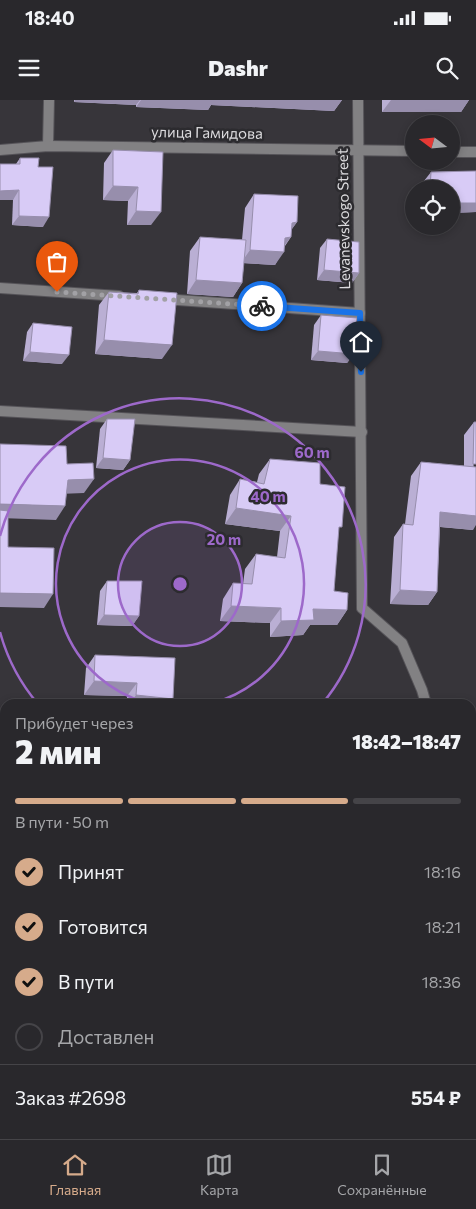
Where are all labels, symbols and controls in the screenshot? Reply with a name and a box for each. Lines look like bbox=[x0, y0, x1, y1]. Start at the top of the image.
text: 18:40 bbox=[25, 6, 75, 29]
icon: menu bbox=[15, 54, 43, 82]
text: Dashr bbox=[208, 54, 268, 81]
icon: search bbox=[433, 54, 461, 82]
north arrow bbox=[405, 115, 460, 170]
map controls bbox=[405, 115, 460, 235]
street label: улица Гамидова bbox=[151, 122, 263, 142]
street label: Levanevskogo Street bbox=[333, 148, 353, 290]
button: locate bbox=[405, 180, 460, 235]
pin bbox=[36, 241, 78, 292]
icon: bag bbox=[43, 248, 71, 276]
courier bbox=[237, 281, 287, 331]
icon: bike bbox=[248, 292, 276, 320]
pin bbox=[340, 321, 382, 372]
icon: home bbox=[347, 328, 375, 356]
text: 60 m bbox=[294, 443, 330, 461]
text: 40 m bbox=[250, 487, 286, 505]
text: 20 m bbox=[207, 530, 241, 548]
centre of rings bbox=[171, 575, 189, 593]
text: Прибудет через bbox=[15, 713, 134, 732]
text: 18:42–18:47 bbox=[352, 730, 461, 753]
text: 2 мин bbox=[15, 731, 101, 771]
text: В пути · 50 m bbox=[15, 812, 109, 831]
icon: check bbox=[15, 858, 43, 886]
text: Принят bbox=[58, 860, 124, 883]
text: 18:16 bbox=[424, 862, 461, 881]
icon: check bbox=[15, 913, 43, 941]
text: Готовится bbox=[58, 915, 148, 938]
text: 18:21 bbox=[425, 917, 461, 936]
icon: check bbox=[15, 968, 43, 996]
text: В пути bbox=[58, 970, 114, 993]
text: 18:36 bbox=[422, 972, 461, 991]
text: Доставлен bbox=[58, 1025, 154, 1048]
text: Заказ #2698 bbox=[15, 1086, 126, 1109]
text: 554 ₽ bbox=[411, 1086, 461, 1109]
tab: Главная bbox=[49, 1151, 101, 1198]
tab: Карта bbox=[200, 1151, 239, 1198]
tab: Сохранённые bbox=[337, 1151, 427, 1198]

